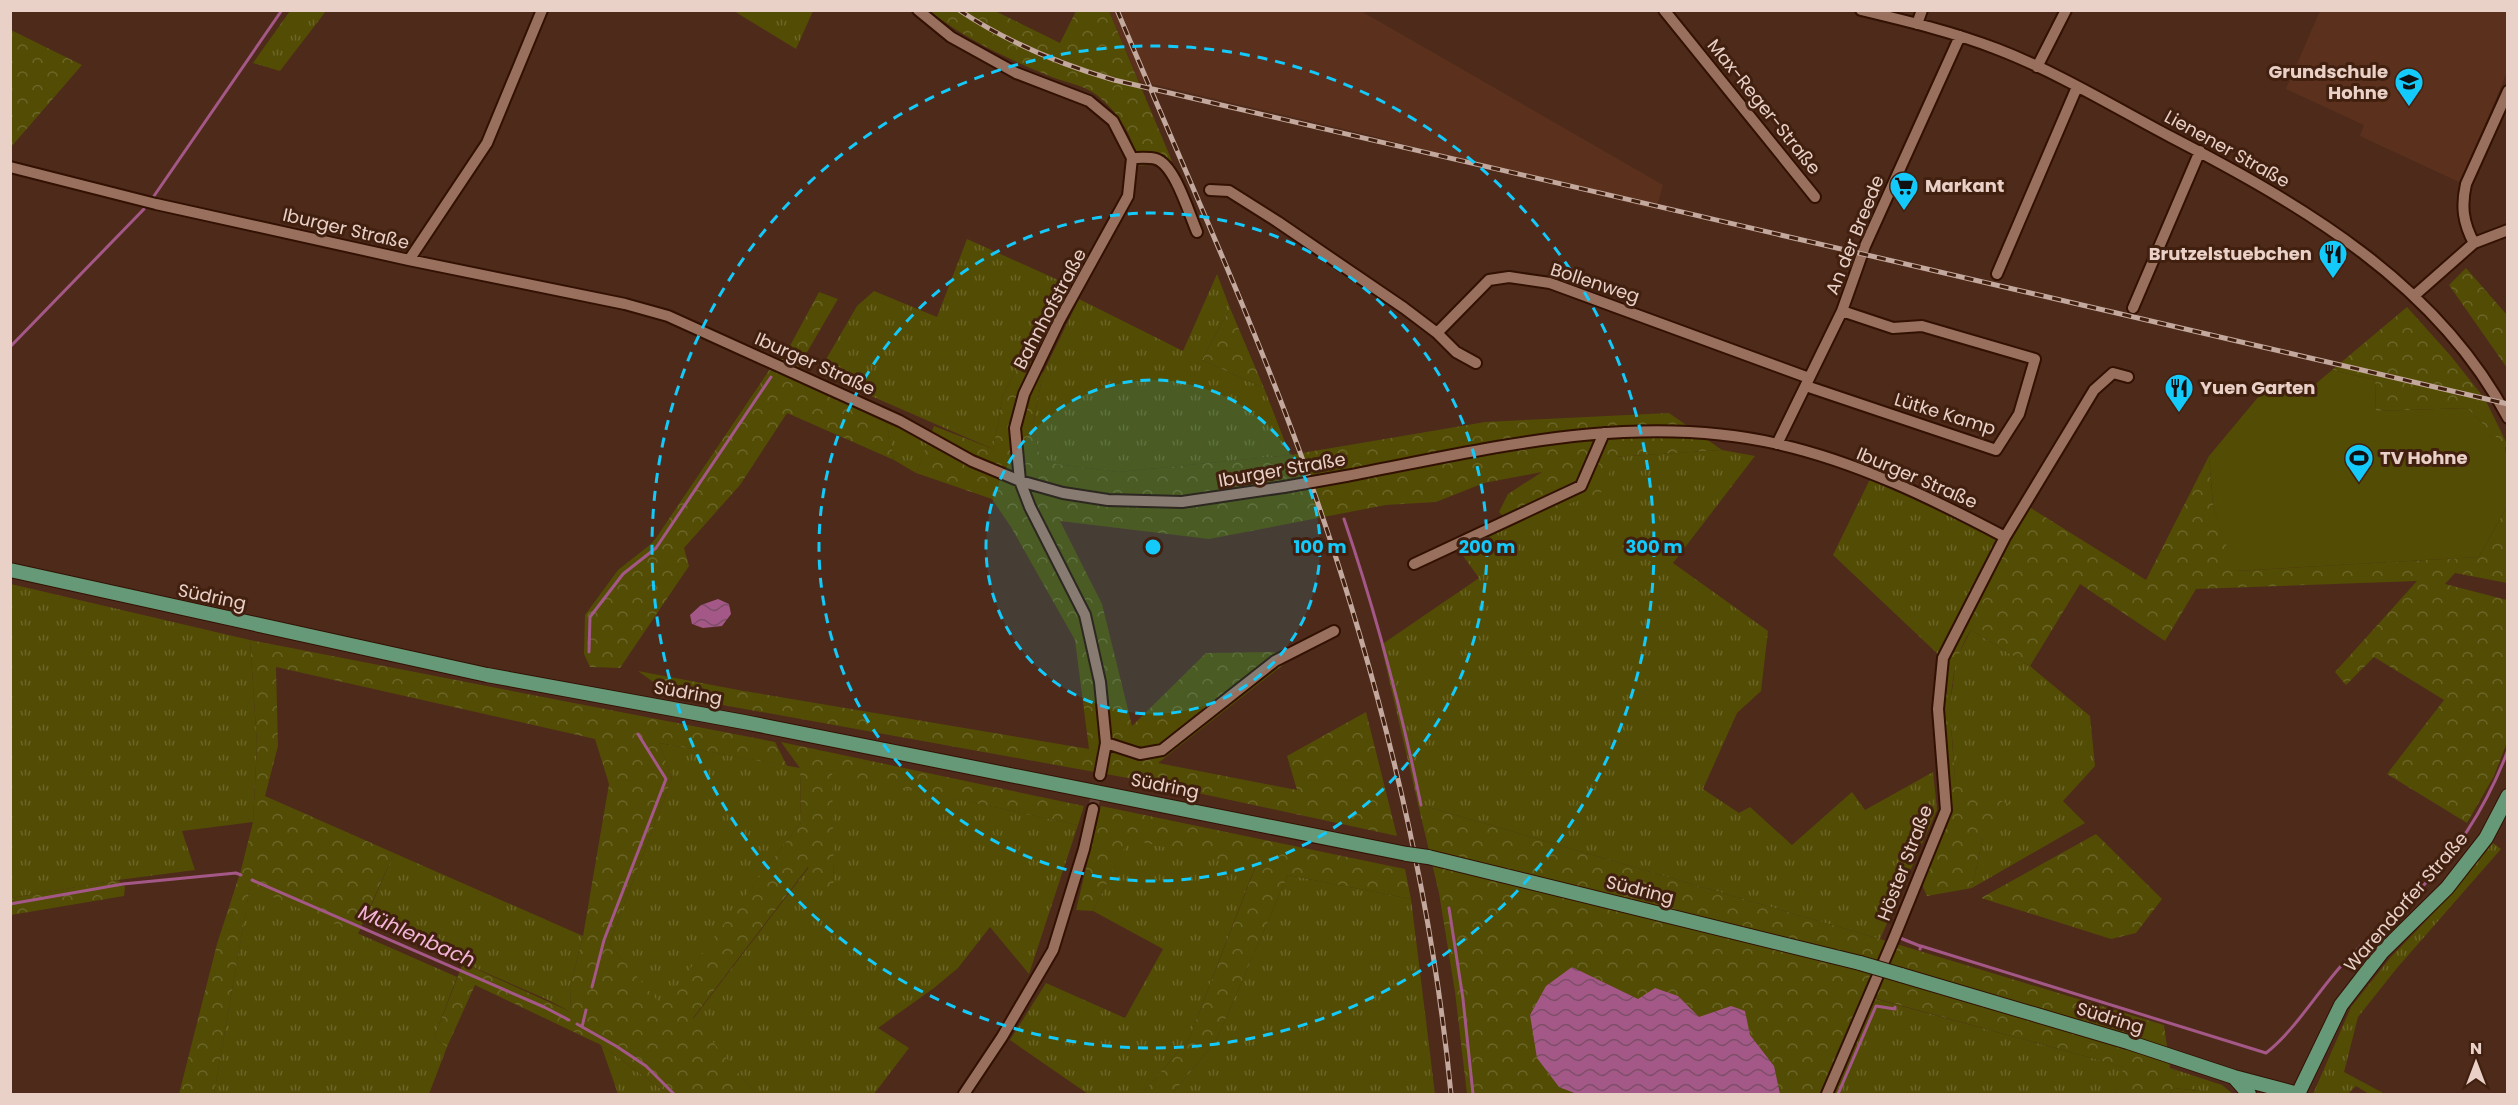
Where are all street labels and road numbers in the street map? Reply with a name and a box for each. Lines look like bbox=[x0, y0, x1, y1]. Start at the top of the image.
street label: Max-Reger-Straße bbox=[1702, 34, 1827, 180]
street label: Lienener Straße bbox=[2160, 104, 2294, 193]
street label: An der Breede bbox=[1819, 171, 1890, 298]
street label: Iburger Straße bbox=[280, 202, 412, 255]
street label: Bahnhofstraße bbox=[1007, 244, 1092, 374]
street label: Bollenweg bbox=[1547, 256, 1643, 309]
street label: Iburger Straße bbox=[751, 326, 879, 401]
street label: Lütke Kamp bbox=[1891, 386, 1999, 441]
street label: Iburger Straße bbox=[1853, 441, 1982, 514]
street label: Iburger Straße bbox=[1216, 446, 1348, 493]
street label: Südring bbox=[176, 577, 248, 616]
street label: Südring bbox=[652, 674, 724, 711]
street label: Südring bbox=[1129, 767, 1201, 804]
street label: Höster Straße bbox=[1871, 801, 1938, 924]
street label: Warendorfer Straße bbox=[2338, 826, 2473, 977]
street label: Südring bbox=[1604, 869, 1677, 910]
street label: Südring bbox=[2073, 995, 2147, 1040]

